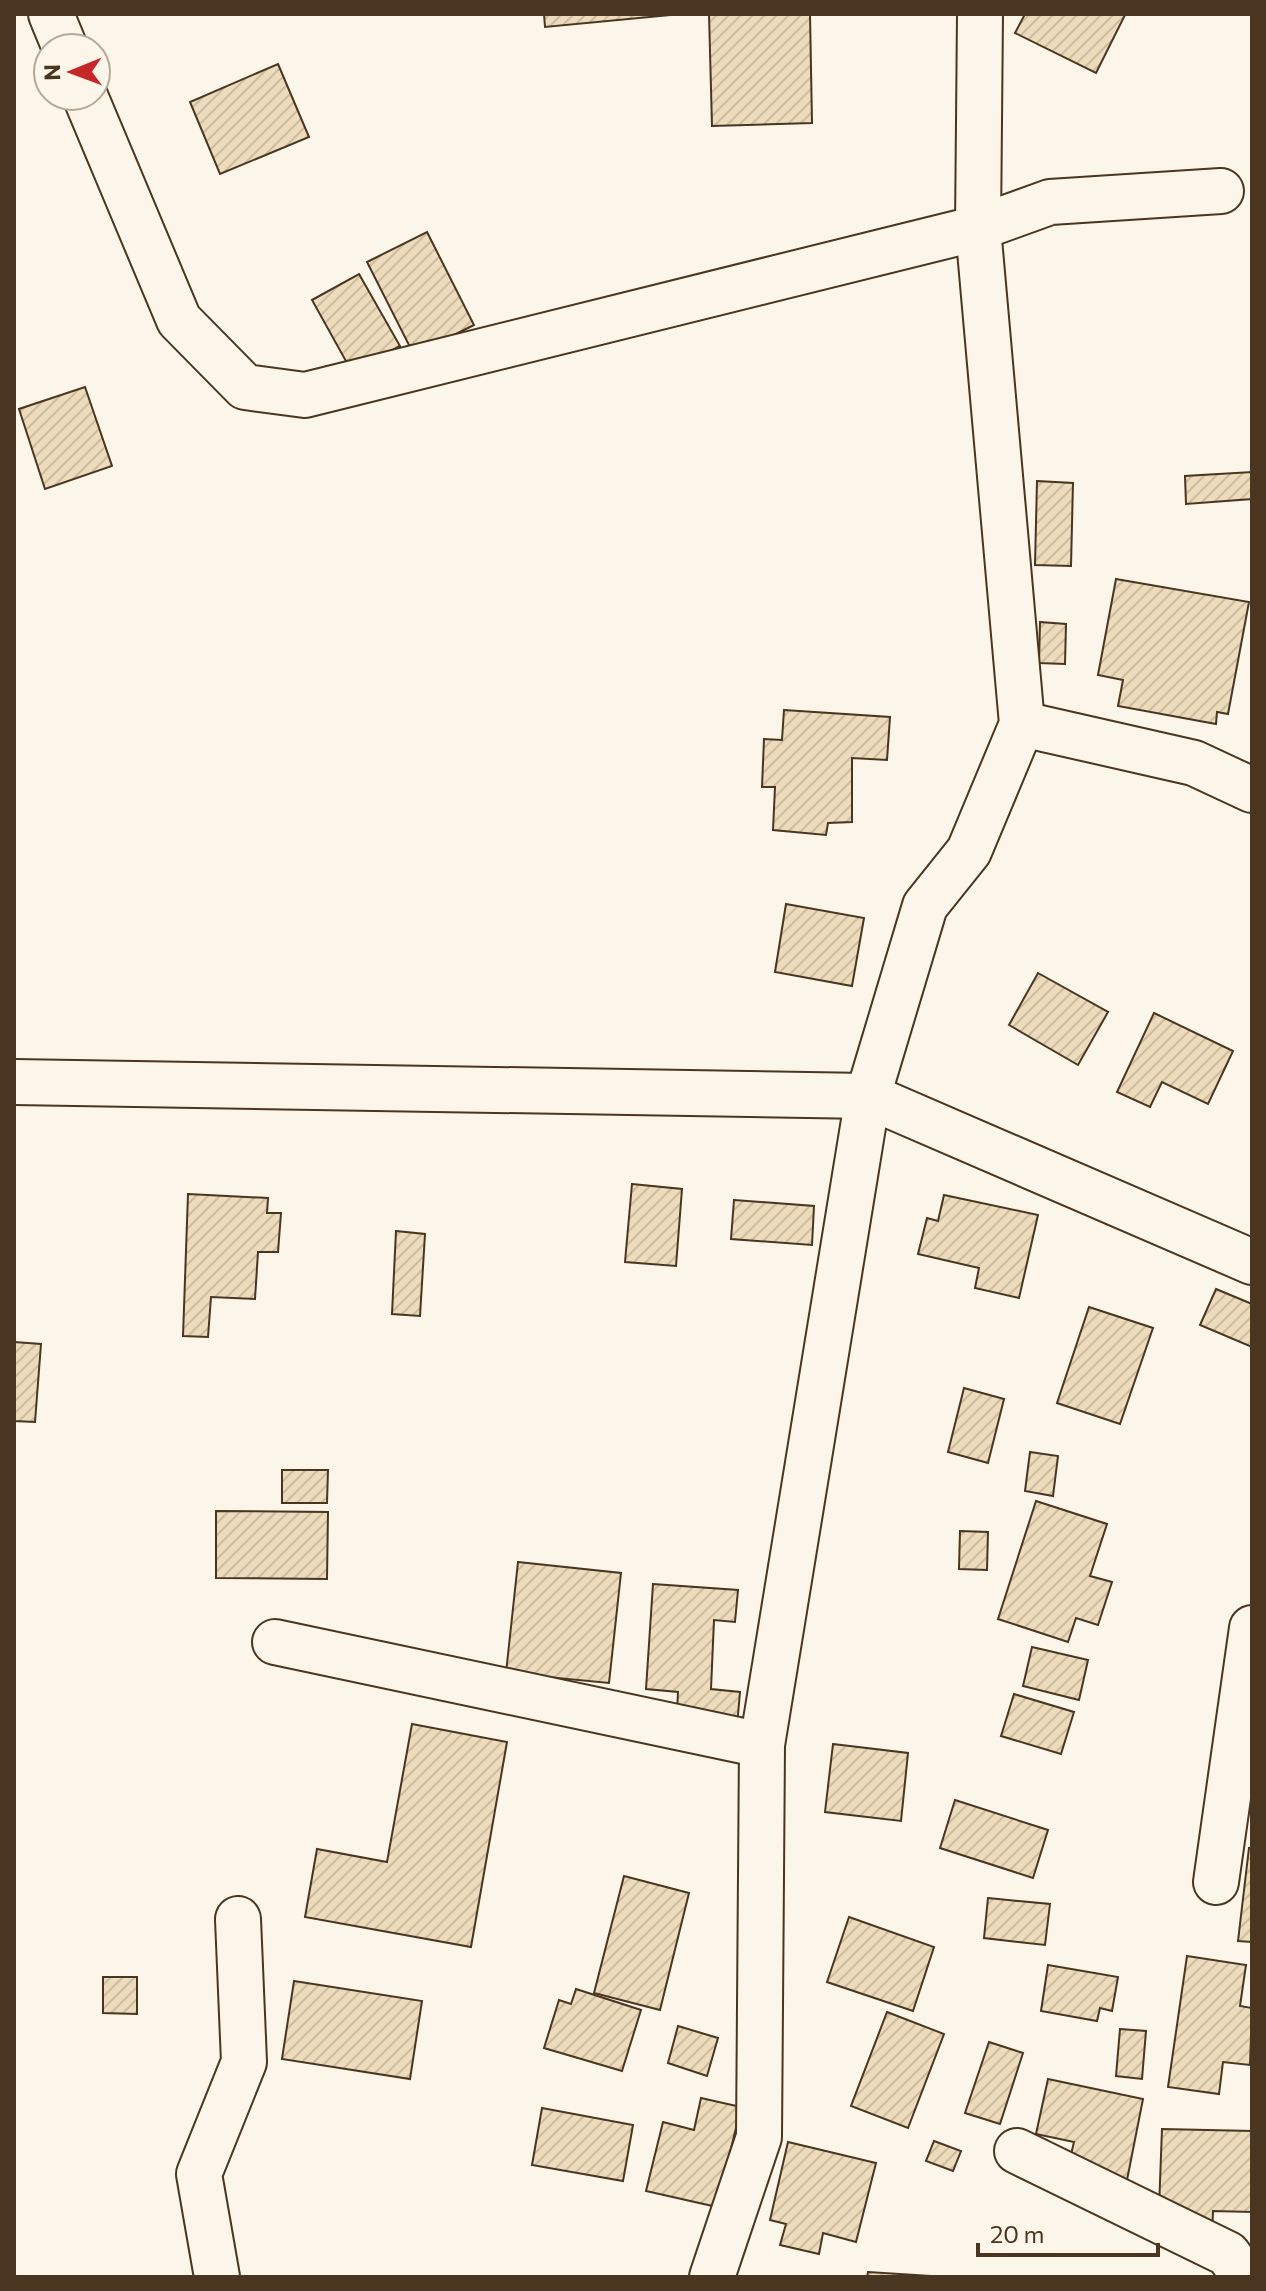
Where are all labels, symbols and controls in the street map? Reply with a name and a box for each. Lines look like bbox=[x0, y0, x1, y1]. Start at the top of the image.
north arrow bbox=[32, 32, 112, 112]
text: N bbox=[38, 64, 65, 81]
scale bar bbox=[978, 2207, 1158, 2257]
text: 20 m bbox=[990, 2219, 1044, 2248]

